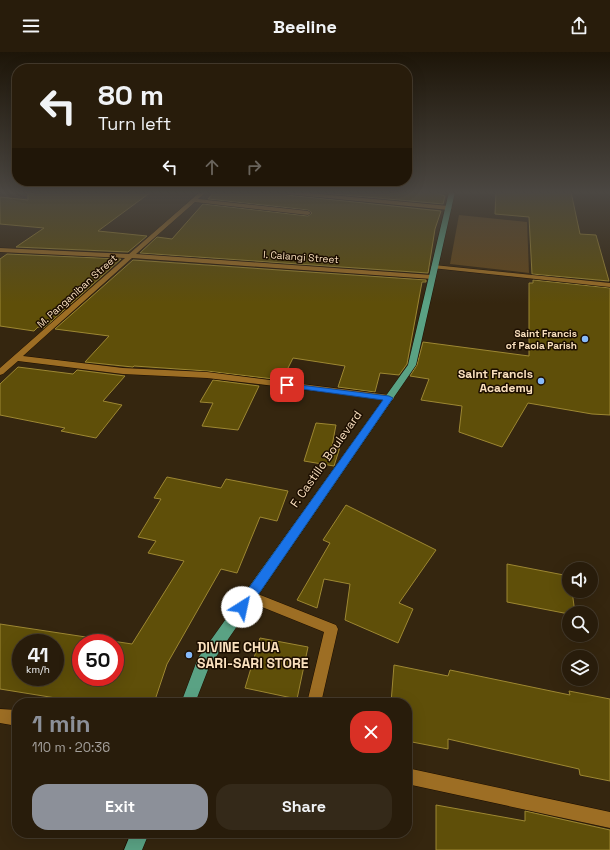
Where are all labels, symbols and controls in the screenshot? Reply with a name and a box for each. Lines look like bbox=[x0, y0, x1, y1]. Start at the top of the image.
icon: menu bbox=[20, 15, 42, 37]
text: Beeline bbox=[273, 15, 337, 38]
icon: share bbox=[568, 15, 590, 37]
text: 80 m bbox=[98, 77, 164, 113]
icon: left bbox=[32, 80, 84, 132]
text: Turn left bbox=[98, 112, 171, 135]
icon: left bbox=[159, 156, 181, 178]
icon: ahead bbox=[201, 156, 223, 178]
icon: right bbox=[243, 156, 265, 178]
street label: I. Calangi Street bbox=[263, 248, 340, 266]
street label: M. Panganiban Street bbox=[34, 251, 120, 330]
place label: Saint Francis of Paola Parish bbox=[506, 327, 577, 352]
marker: Saint Francis of Paola Parish bbox=[580, 334, 590, 344]
place label: Saint Francis Academy bbox=[458, 366, 533, 396]
pin bbox=[270, 368, 304, 402]
icon: arrive bbox=[276, 374, 298, 396]
marker: Saint Francis Academy bbox=[536, 376, 546, 386]
street label: F. Castillo Boulevard bbox=[287, 407, 365, 511]
map controls bbox=[562, 562, 598, 686]
button: sound bbox=[562, 562, 598, 598]
position arrow bbox=[221, 586, 263, 628]
button: search bbox=[562, 606, 598, 642]
speed limit sign: 50 bbox=[72, 634, 124, 686]
place label: DIVINE CHUA SARI-SARI STORE bbox=[197, 638, 309, 672]
text: 41 bbox=[28, 642, 49, 668]
marker: DIVINE CHUA SARI-SARI STORE bbox=[184, 650, 194, 660]
button: layers bbox=[562, 650, 598, 686]
text: km/h bbox=[26, 663, 50, 676]
text: 1 min bbox=[32, 708, 91, 739]
button: close bbox=[350, 711, 392, 753]
text: 110 m · 20:36 bbox=[32, 739, 110, 756]
button: Exit bbox=[32, 784, 208, 830]
button: Share bbox=[216, 784, 392, 830]

